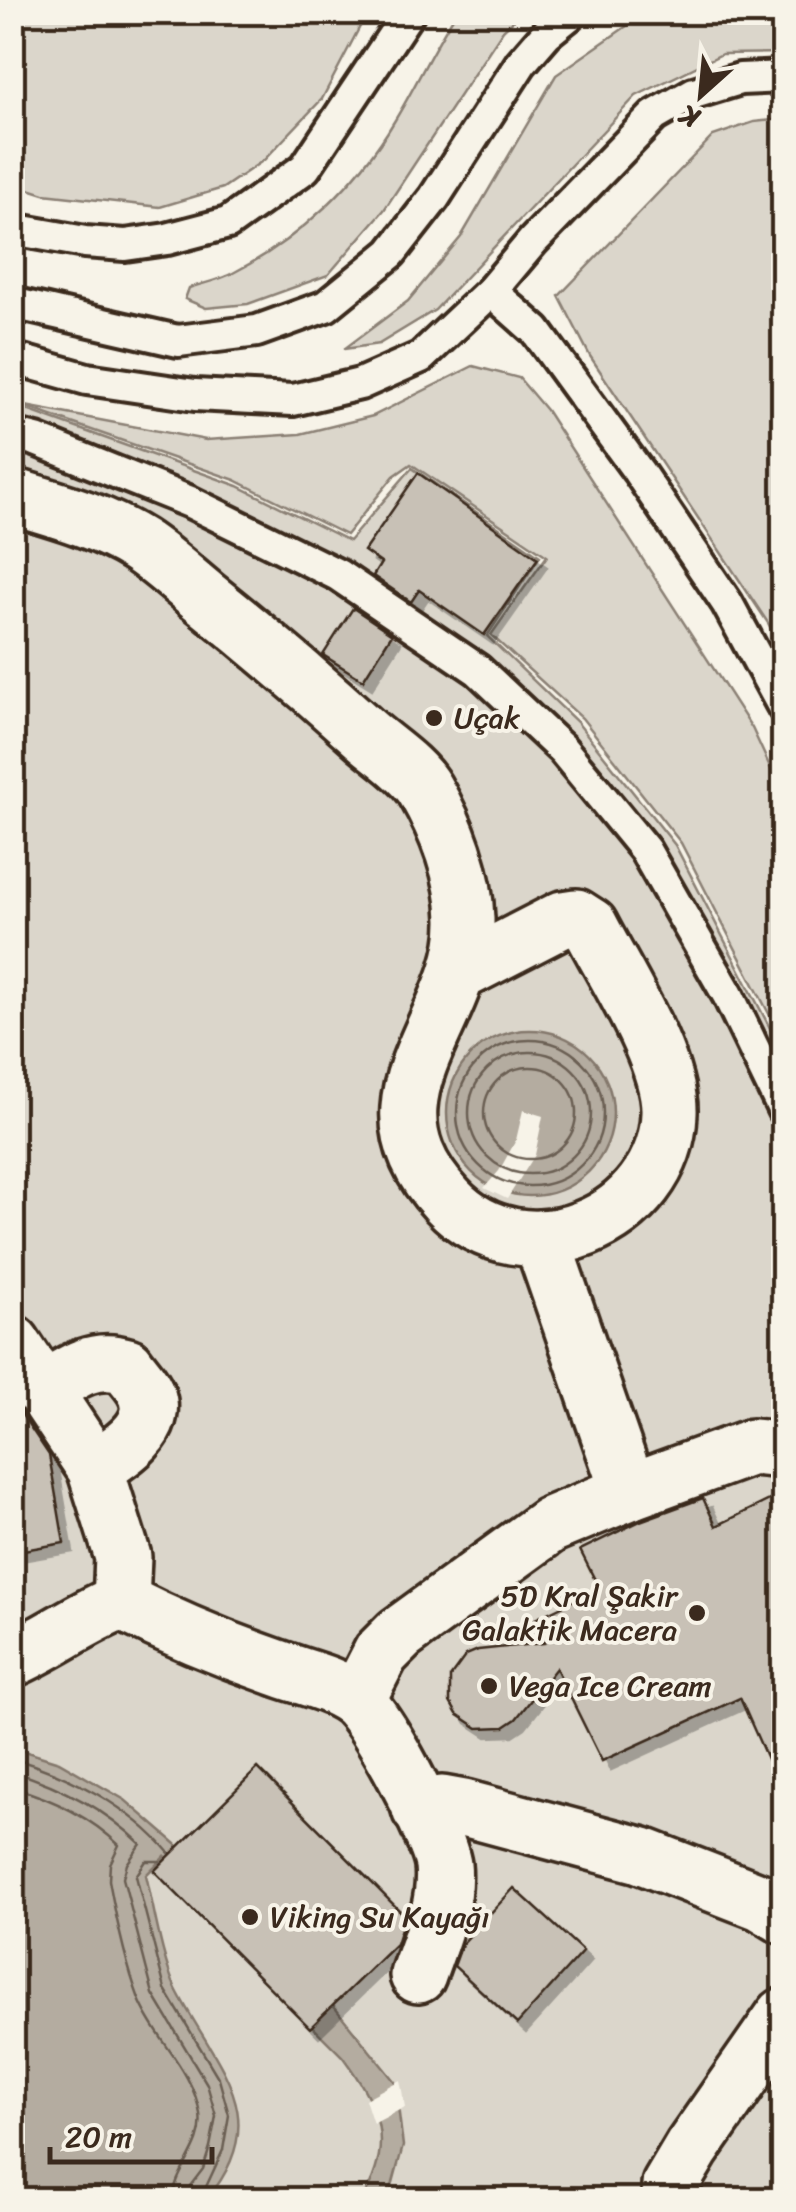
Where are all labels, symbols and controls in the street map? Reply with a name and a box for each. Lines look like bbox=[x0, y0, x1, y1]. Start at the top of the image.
north arrow bbox=[651, 45, 751, 145]
text: K bbox=[669, 90, 709, 143]
place label: Uçak bbox=[454, 691, 521, 745]
marker: Uçak bbox=[423, 707, 445, 729]
place label: 5D Kral Şakir Galaktik Macera bbox=[462, 1569, 679, 1657]
marker: 5D Kral Şakir Galaktik Macera bbox=[686, 1602, 708, 1624]
place label: Vega Ice Cream bbox=[509, 1659, 712, 1713]
marker: Vega Ice Cream bbox=[478, 1675, 500, 1697]
place label: Viking Su Kayağı bbox=[270, 1890, 490, 1944]
marker: Viking Su Kayağı bbox=[239, 1906, 261, 1928]
scale bar bbox=[50, 2102, 212, 2164]
text: 20 m bbox=[65, 2110, 132, 2164]

